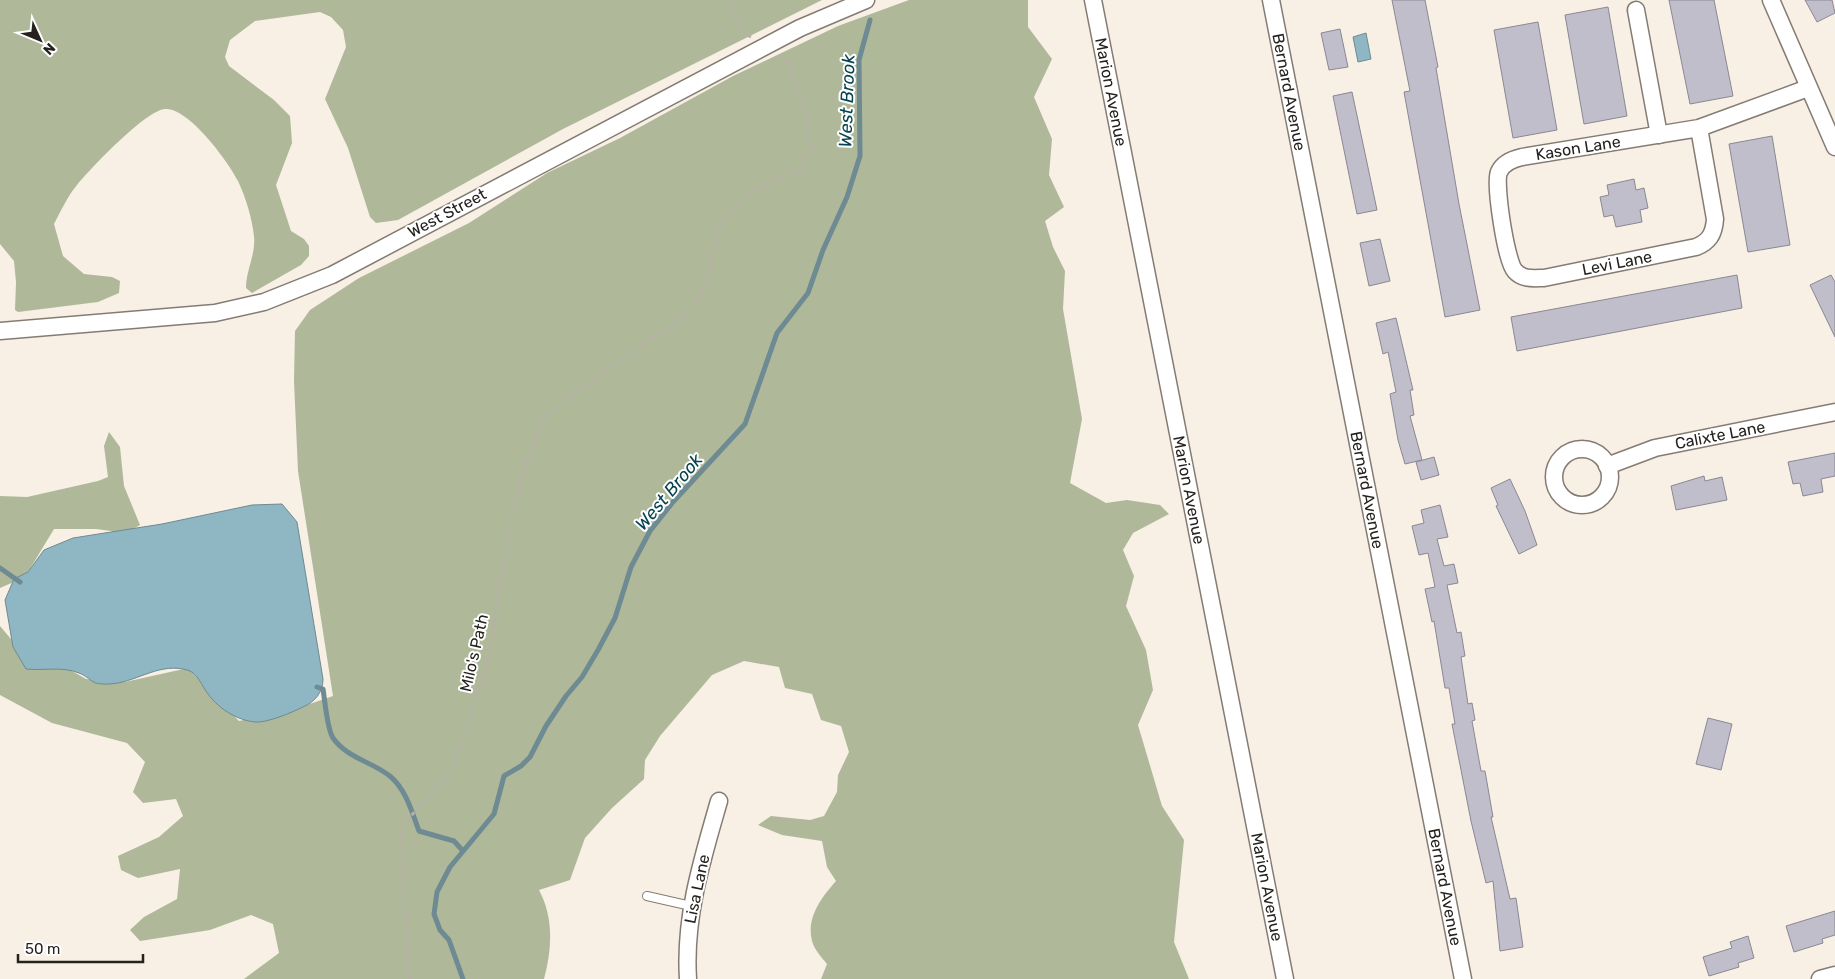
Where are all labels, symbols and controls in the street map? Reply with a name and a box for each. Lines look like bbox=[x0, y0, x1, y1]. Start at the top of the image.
north arrow bbox=[15, 15, 65, 65]
street label: Bernard Avenue bbox=[1268, 32, 1310, 152]
street label: Marion Avenue bbox=[1091, 36, 1131, 148]
text: N bbox=[39, 39, 59, 58]
water label: West Brook bbox=[834, 53, 860, 148]
street label: Kason Lane bbox=[1534, 132, 1622, 164]
street label: West Street bbox=[405, 184, 489, 242]
street label: Levi Lane bbox=[1581, 247, 1654, 279]
street label: Calixte Lane bbox=[1673, 417, 1767, 453]
street label: Bernard Avenue bbox=[1346, 430, 1388, 550]
street label: Marion Avenue bbox=[1169, 434, 1209, 546]
water label: West Brook bbox=[631, 449, 708, 535]
street label: Milo's Path bbox=[456, 612, 492, 694]
street label: Bernard Avenue bbox=[1424, 827, 1466, 947]
street label: Marion Avenue bbox=[1247, 831, 1287, 943]
street label: Lisa Lane bbox=[680, 853, 714, 925]
scale bar bbox=[18, 932, 142, 964]
text: 50 m bbox=[25, 940, 60, 958]

